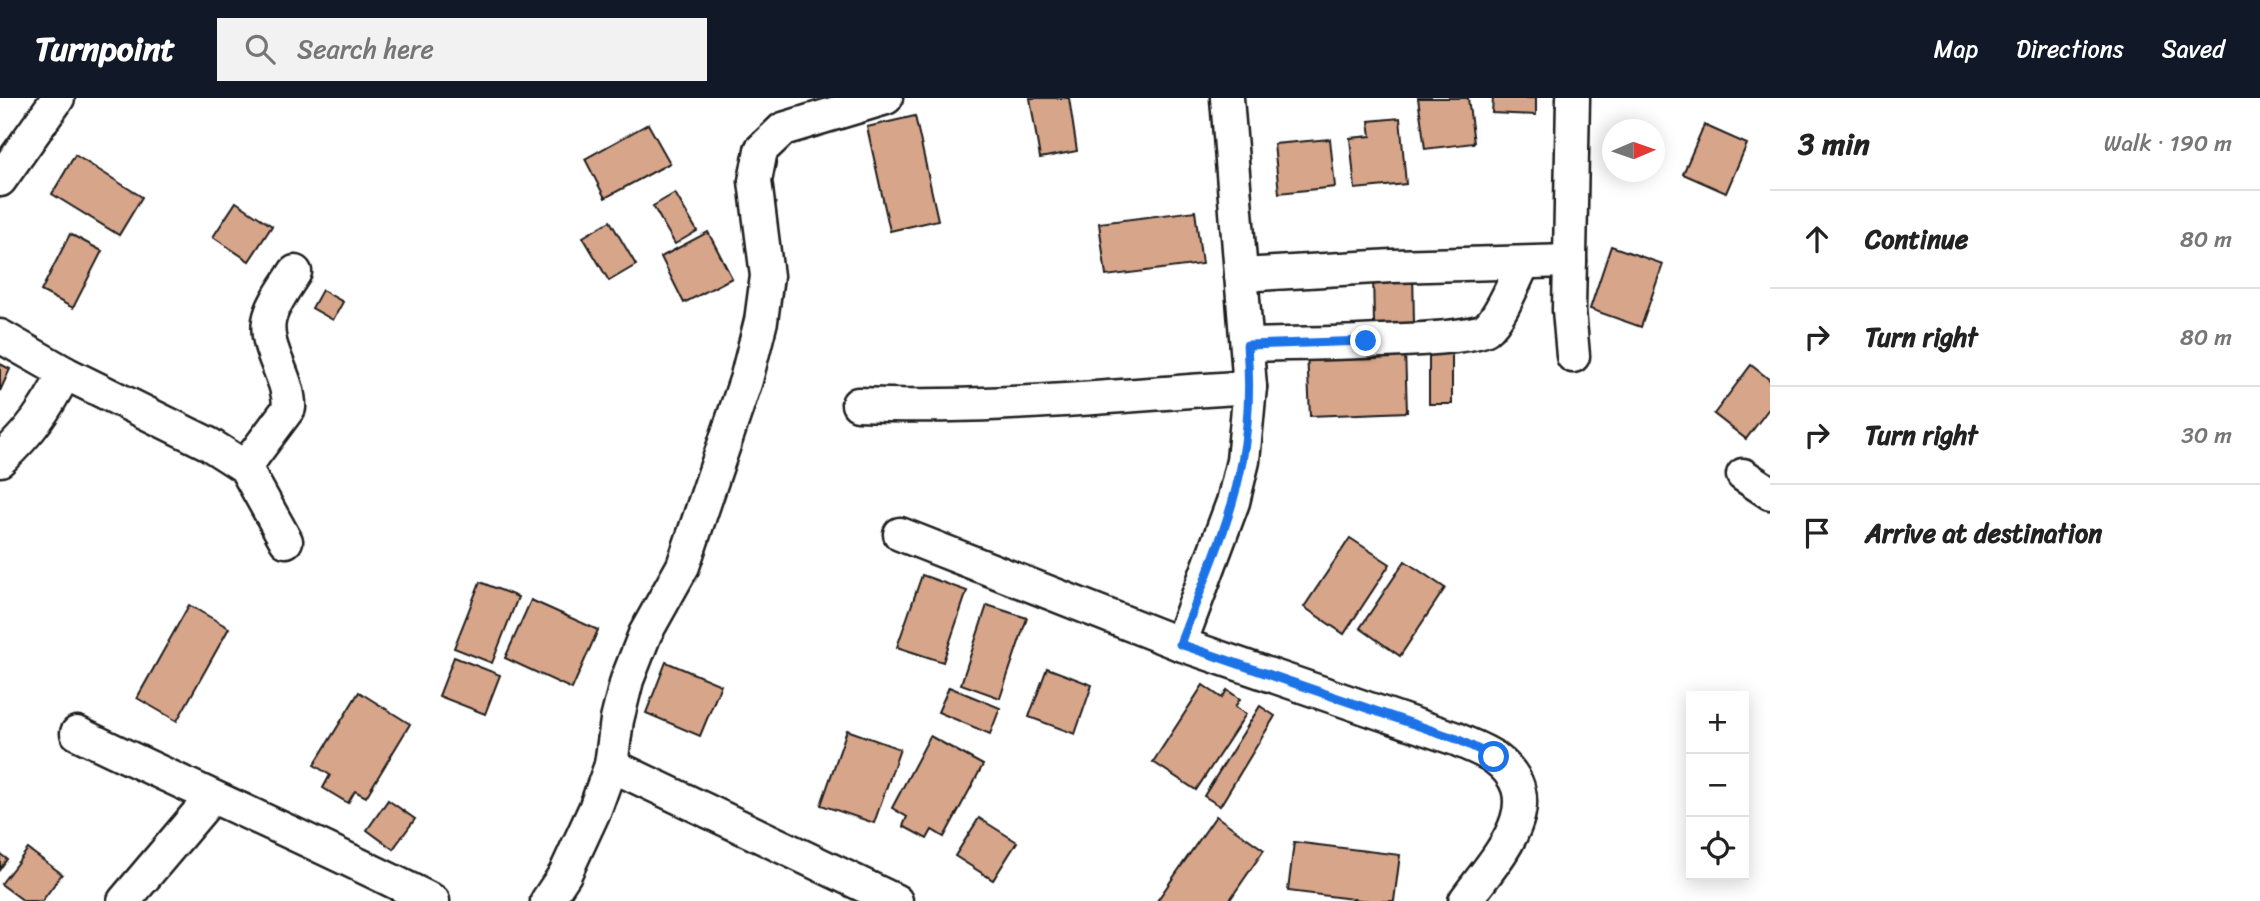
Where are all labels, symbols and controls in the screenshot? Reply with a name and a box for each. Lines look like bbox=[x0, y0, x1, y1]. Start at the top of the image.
search box bbox=[217, 18, 707, 81]
text: Turnpoint bbox=[35, 20, 175, 78]
text: Search here bbox=[297, 26, 434, 72]
text: Map bbox=[1934, 28, 1978, 70]
text: Directions bbox=[2016, 28, 2124, 70]
text: Saved bbox=[2162, 28, 2225, 70]
icon: search bbox=[241, 30, 279, 68]
text: 3 min bbox=[1798, 117, 1870, 171]
north arrow bbox=[1602, 119, 1665, 182]
text: Walk · 190 m bbox=[2104, 123, 2232, 164]
text: Continue bbox=[1865, 216, 1968, 262]
text: 80 m bbox=[2180, 219, 2232, 260]
icon: ahead bbox=[1798, 220, 1836, 258]
text: Turn right bbox=[1865, 314, 1978, 360]
text: 80 m bbox=[2180, 317, 2232, 358]
icon: right bbox=[1798, 318, 1836, 356]
route end bbox=[1350, 325, 1381, 356]
text: Turn right bbox=[1865, 412, 1978, 458]
text: 30 m bbox=[2181, 415, 2232, 456]
icon: right bbox=[1798, 416, 1836, 454]
text: Arrive at destination bbox=[1865, 510, 2102, 556]
icon: arrive bbox=[1798, 514, 1836, 552]
map controls bbox=[1686, 691, 1749, 880]
button: + bbox=[1686, 691, 1749, 754]
route start bbox=[1478, 741, 1509, 772]
button: − bbox=[1686, 754, 1749, 817]
button: locate bbox=[1686, 817, 1749, 880]

